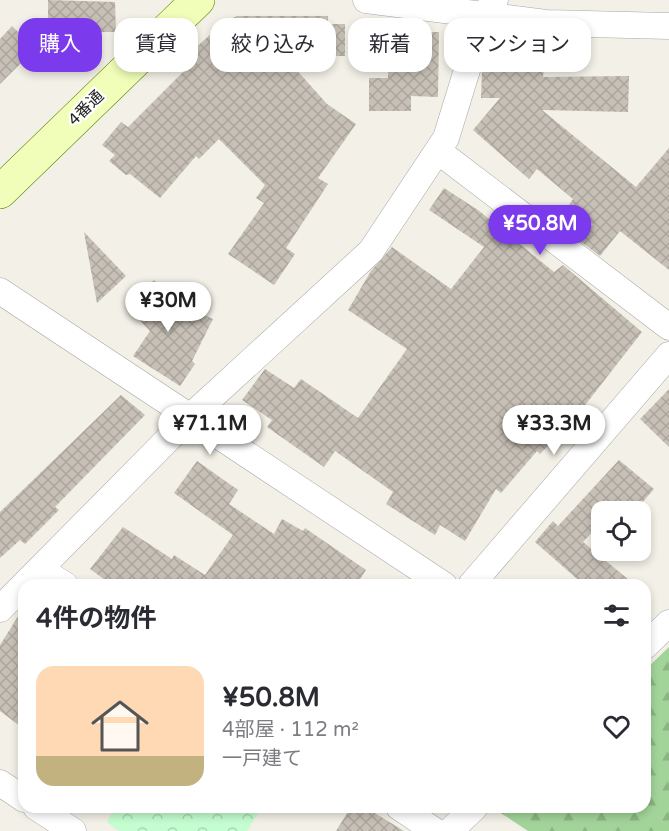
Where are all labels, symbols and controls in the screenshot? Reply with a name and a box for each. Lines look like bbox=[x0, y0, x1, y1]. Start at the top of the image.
chip: 購入 bbox=[18, 18, 102, 72]
chip: 賃貸 bbox=[114, 18, 198, 72]
chip: 絞り込み bbox=[210, 18, 336, 72]
chip: 新着 bbox=[348, 18, 432, 72]
chip: マンション bbox=[444, 18, 591, 72]
street label: 4番通 bbox=[64, 86, 108, 130]
pin: ¥50.8M bbox=[491, 205, 589, 256]
text: ¥50.8M bbox=[502, 212, 578, 236]
pin: ¥30M bbox=[132, 282, 204, 333]
text: ¥30M bbox=[139, 289, 197, 313]
pin: ¥71.1M bbox=[161, 405, 259, 456]
pin: ¥33.3M bbox=[505, 405, 603, 456]
text: ¥71.1M bbox=[172, 412, 248, 436]
text: ¥33.3M bbox=[516, 412, 592, 436]
map controls bbox=[591, 501, 651, 561]
button: locate bbox=[591, 501, 651, 561]
icon: filters bbox=[600, 599, 633, 632]
text: 4件の物件 bbox=[36, 603, 156, 634]
text: ¥50.8M bbox=[222, 682, 320, 713]
icon: home bbox=[84, 690, 156, 762]
icon: heart bbox=[600, 710, 633, 743]
text: 4部屋 · 112 m² bbox=[222, 718, 359, 742]
text: 一戸建て bbox=[222, 747, 302, 771]

